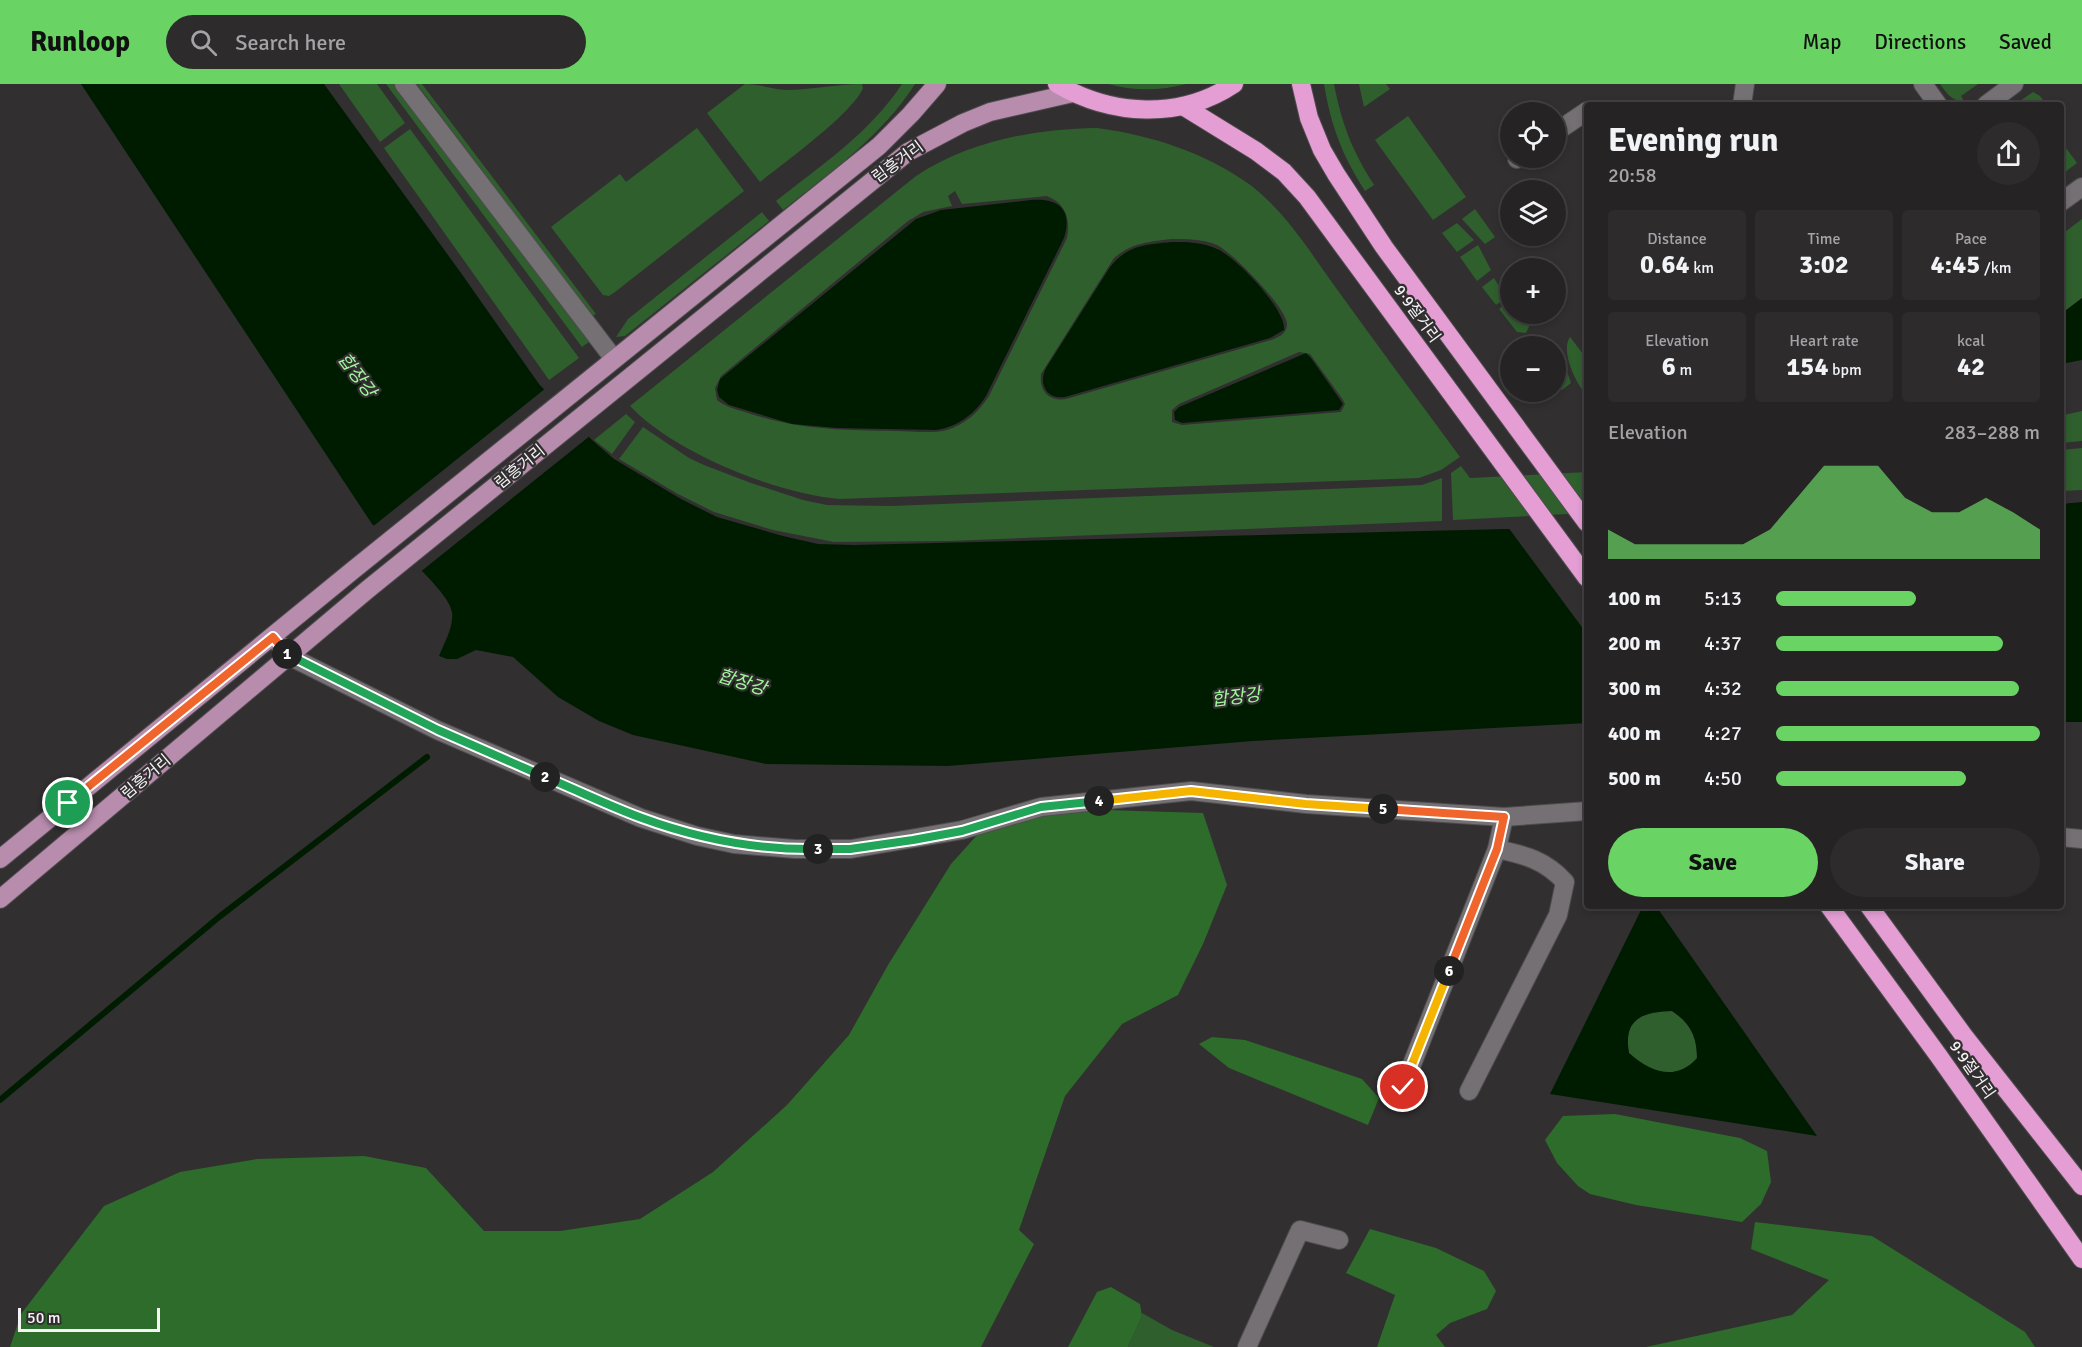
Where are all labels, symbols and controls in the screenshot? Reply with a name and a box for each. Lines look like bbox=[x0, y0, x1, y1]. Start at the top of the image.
search box bbox=[166, 15, 586, 69]
text: Runloop bbox=[30, 25, 130, 59]
icon: search bbox=[187, 26, 220, 59]
text: Search here bbox=[235, 29, 346, 56]
text: Map bbox=[1803, 29, 1841, 55]
text: Directions bbox=[1874, 29, 1966, 55]
text: Saved bbox=[1999, 29, 2052, 55]
map controls bbox=[1500, 102, 1566, 402]
button: locate bbox=[1500, 102, 1566, 168]
text: Evening run bbox=[1608, 120, 1778, 161]
button: share bbox=[1977, 122, 2040, 185]
street label: 림흥거리 bbox=[868, 137, 928, 187]
text: 20:58 bbox=[1608, 163, 1657, 188]
button: layers bbox=[1500, 180, 1566, 246]
text: Distance bbox=[1647, 229, 1707, 249]
text: Time bbox=[1808, 229, 1840, 249]
text: Pace bbox=[1955, 229, 1987, 249]
text: 0.64 bbox=[1640, 249, 1690, 281]
text: 3:02 bbox=[1799, 249, 1849, 281]
text: 4:45 bbox=[1931, 249, 1980, 281]
button: + bbox=[1500, 258, 1566, 324]
text: km bbox=[1690, 258, 1714, 278]
text: /km bbox=[1980, 258, 2011, 278]
street label: 9·9절거리 bbox=[1389, 281, 1445, 347]
text: Elevation bbox=[1645, 331, 1709, 351]
text: Heart rate bbox=[1789, 331, 1859, 351]
text: kcal bbox=[1957, 331, 1985, 351]
button: − bbox=[1500, 336, 1566, 402]
water label: 합장강 bbox=[333, 349, 382, 403]
text: 6 bbox=[1662, 351, 1676, 383]
text: 154 bbox=[1786, 351, 1828, 383]
text: 42 bbox=[1957, 351, 1985, 383]
text: m bbox=[1676, 360, 1692, 380]
text: bpm bbox=[1828, 360, 1862, 380]
text: Elevation bbox=[1608, 420, 1688, 445]
text: 283–288 m bbox=[1944, 420, 2040, 445]
street label: 림흥거리 bbox=[491, 441, 549, 493]
text: 100 m bbox=[1608, 586, 1661, 611]
text: 5:13 bbox=[1704, 586, 1742, 611]
text: 200 m bbox=[1608, 631, 1661, 656]
text: 4:37 bbox=[1704, 631, 1742, 656]
pin: 1 bbox=[272, 639, 302, 669]
text: 1 bbox=[283, 644, 291, 664]
water label: 합장강 bbox=[715, 664, 771, 700]
text: 300 m bbox=[1608, 676, 1661, 701]
text: 4:32 bbox=[1704, 676, 1742, 701]
water label: 합장강 bbox=[1210, 683, 1264, 711]
text: 400 m bbox=[1608, 721, 1661, 746]
text: 4:27 bbox=[1704, 721, 1742, 746]
street label: 림흥거리 bbox=[117, 750, 175, 804]
pin: 2 bbox=[530, 762, 560, 792]
text: 500 m bbox=[1608, 766, 1661, 791]
text: 4:50 bbox=[1704, 766, 1742, 791]
text: 2 bbox=[541, 767, 549, 787]
pin bbox=[42, 777, 93, 828]
icon: arrive bbox=[51, 786, 84, 819]
pin: 4 bbox=[1084, 786, 1114, 816]
text: 4 bbox=[1095, 791, 1103, 811]
pin: 5 bbox=[1368, 794, 1398, 824]
text: 5 bbox=[1379, 799, 1387, 819]
button: Save bbox=[1608, 828, 1818, 897]
button: Share bbox=[1830, 828, 2040, 897]
pin: 3 bbox=[803, 834, 833, 864]
text: 3 bbox=[814, 839, 822, 859]
pin: 6 bbox=[1434, 956, 1464, 986]
text: 6 bbox=[1445, 961, 1453, 981]
street label: 9·9절거리 bbox=[1945, 1037, 1999, 1103]
pin bbox=[1377, 1061, 1428, 1112]
icon: check bbox=[1386, 1070, 1419, 1103]
scale bar bbox=[18, 1305, 160, 1332]
text: 50 m bbox=[27, 1308, 61, 1328]

